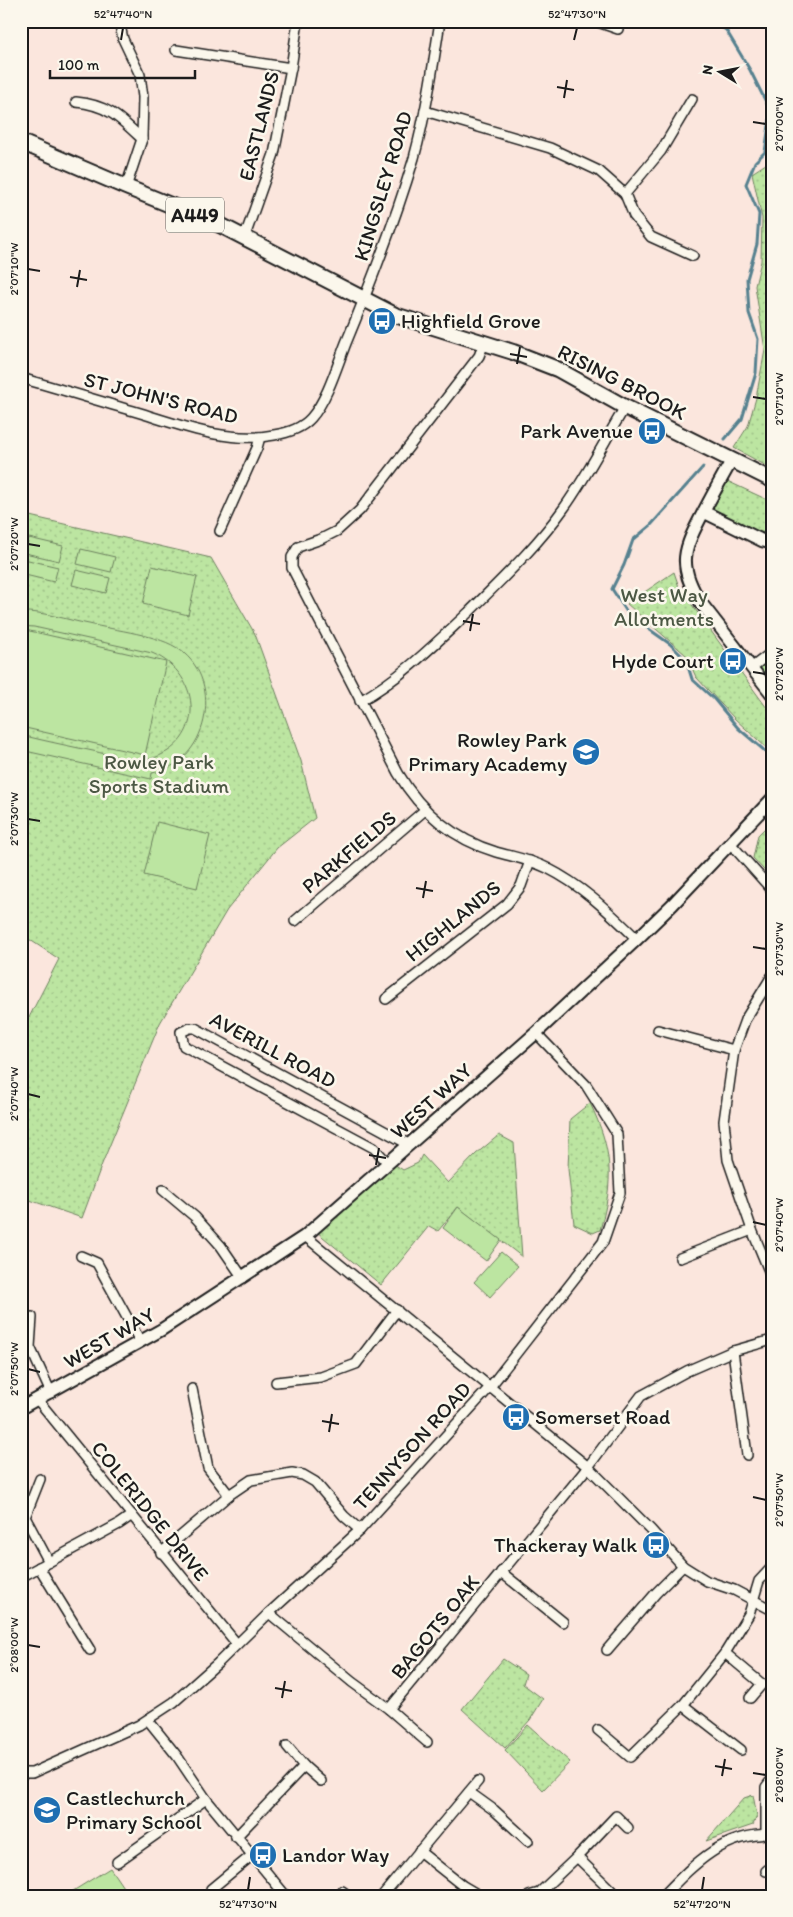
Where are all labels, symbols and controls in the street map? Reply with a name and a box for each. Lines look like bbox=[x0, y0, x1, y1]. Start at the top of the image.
text: 52°47'40"N bbox=[94, 7, 152, 21]
text: 52°47'30"N bbox=[548, 7, 606, 21]
scale bar bbox=[50, 48, 195, 80]
north arrow bbox=[696, 48, 746, 98]
text: 100 m bbox=[58, 56, 100, 74]
text: N bbox=[698, 64, 717, 76]
street label: EASTLANDS bbox=[233, 69, 284, 183]
text: 2°07'00"W bbox=[772, 97, 786, 151]
street label: KINGSLEY ROAD bbox=[348, 108, 417, 264]
road number: A449 bbox=[166, 198, 224, 232]
text: 2°07'10"W bbox=[7, 242, 21, 296]
bus stop icon: Highfield Grove bbox=[367, 306, 397, 336]
place label: Highfield Grove bbox=[401, 308, 541, 333]
street label: RISING BROOK bbox=[554, 338, 691, 425]
street label: ST JOHN'S ROAD bbox=[82, 366, 241, 429]
text: 2°07'10"W bbox=[772, 372, 786, 426]
bus stop icon: Park Avenue bbox=[637, 416, 667, 446]
place label: Park Avenue bbox=[520, 418, 633, 443]
text: 2°07'20"W bbox=[7, 517, 21, 571]
park label: West Way Allotments bbox=[614, 582, 714, 631]
bus stop icon: Hyde Court bbox=[718, 646, 748, 676]
text: 2°07'20"W bbox=[772, 647, 786, 701]
place label: Hyde Court bbox=[612, 648, 714, 673]
place label: Rowley Park Primary Academy bbox=[408, 727, 567, 776]
school or university icon: Rowley Park Primary Academy bbox=[571, 737, 601, 767]
park label: Rowley Park Sports Stadium bbox=[89, 749, 229, 798]
text: 2°07'30"W bbox=[7, 792, 21, 846]
street label: PARKFIELDS bbox=[296, 805, 401, 898]
street label: HIGHLANDS bbox=[400, 875, 505, 967]
text: 2°07'30"W bbox=[772, 922, 786, 976]
street label: AVERILL ROAD bbox=[206, 1006, 341, 1093]
street label: WEST WAY bbox=[385, 1057, 477, 1144]
text: 2°07'40"W bbox=[7, 1067, 21, 1121]
text: 2°07'40"W bbox=[772, 1198, 786, 1252]
street label: WEST WAY bbox=[59, 1301, 159, 1374]
text: 2°07'50"W bbox=[7, 1342, 21, 1396]
street label: TENNYSON ROAD bbox=[347, 1376, 476, 1515]
bus stop icon: Somerset Road bbox=[501, 1402, 531, 1432]
place label: Somerset Road bbox=[535, 1404, 670, 1429]
street label: COLERIDGE DRIVE bbox=[86, 1436, 214, 1586]
text: 2°07'50"W bbox=[772, 1473, 786, 1527]
bus stop icon: Thackeray Walk bbox=[641, 1530, 671, 1560]
place label: Thackeray Walk bbox=[494, 1532, 637, 1557]
street label: BAGOTS OAK bbox=[385, 1570, 484, 1684]
text: 2°08'00"W bbox=[7, 1617, 21, 1673]
text: 2°08'00"W bbox=[772, 1747, 786, 1803]
place label: Castlechurch Primary School bbox=[66, 1785, 202, 1834]
school or university icon: Castlechurch Primary School bbox=[32, 1795, 62, 1825]
bus stop icon: Landor Way bbox=[248, 1840, 278, 1870]
place label: Landor Way bbox=[282, 1842, 389, 1867]
text: 52°47'30"N bbox=[219, 1897, 277, 1911]
text: 52°47'20"N bbox=[673, 1897, 731, 1911]

